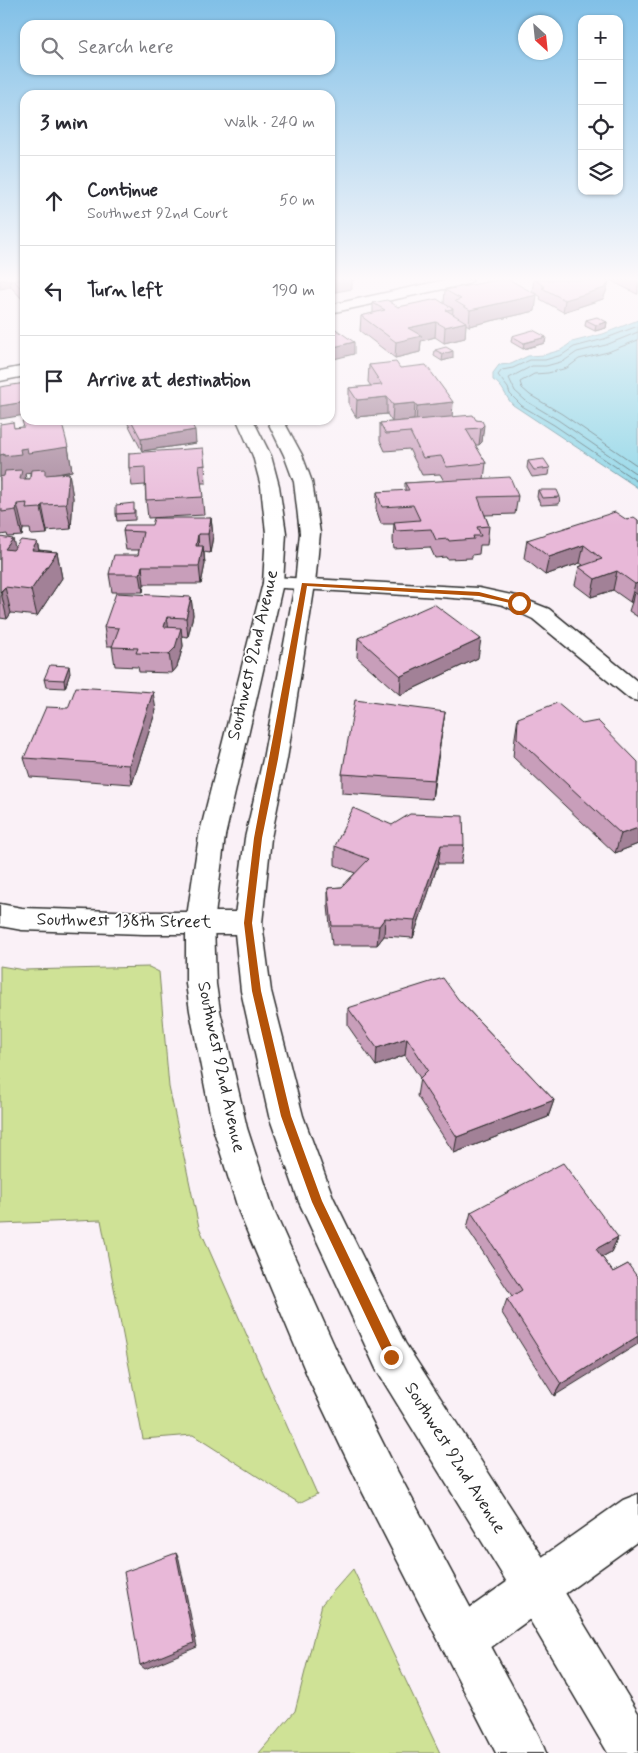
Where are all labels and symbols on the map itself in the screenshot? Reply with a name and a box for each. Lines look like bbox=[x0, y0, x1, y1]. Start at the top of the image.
north arrow bbox=[518, 15, 563, 60]
street label: Southwest 92nd Avenue bbox=[222, 567, 284, 743]
route start bbox=[508, 592, 531, 615]
street label: Southwest 138th Street bbox=[36, 907, 212, 935]
street label: Southwest 92nd Avenue bbox=[191, 979, 251, 1155]
route end bbox=[380, 1346, 403, 1369]
street label: Southwest 92nd Avenue bbox=[399, 1378, 511, 1538]

